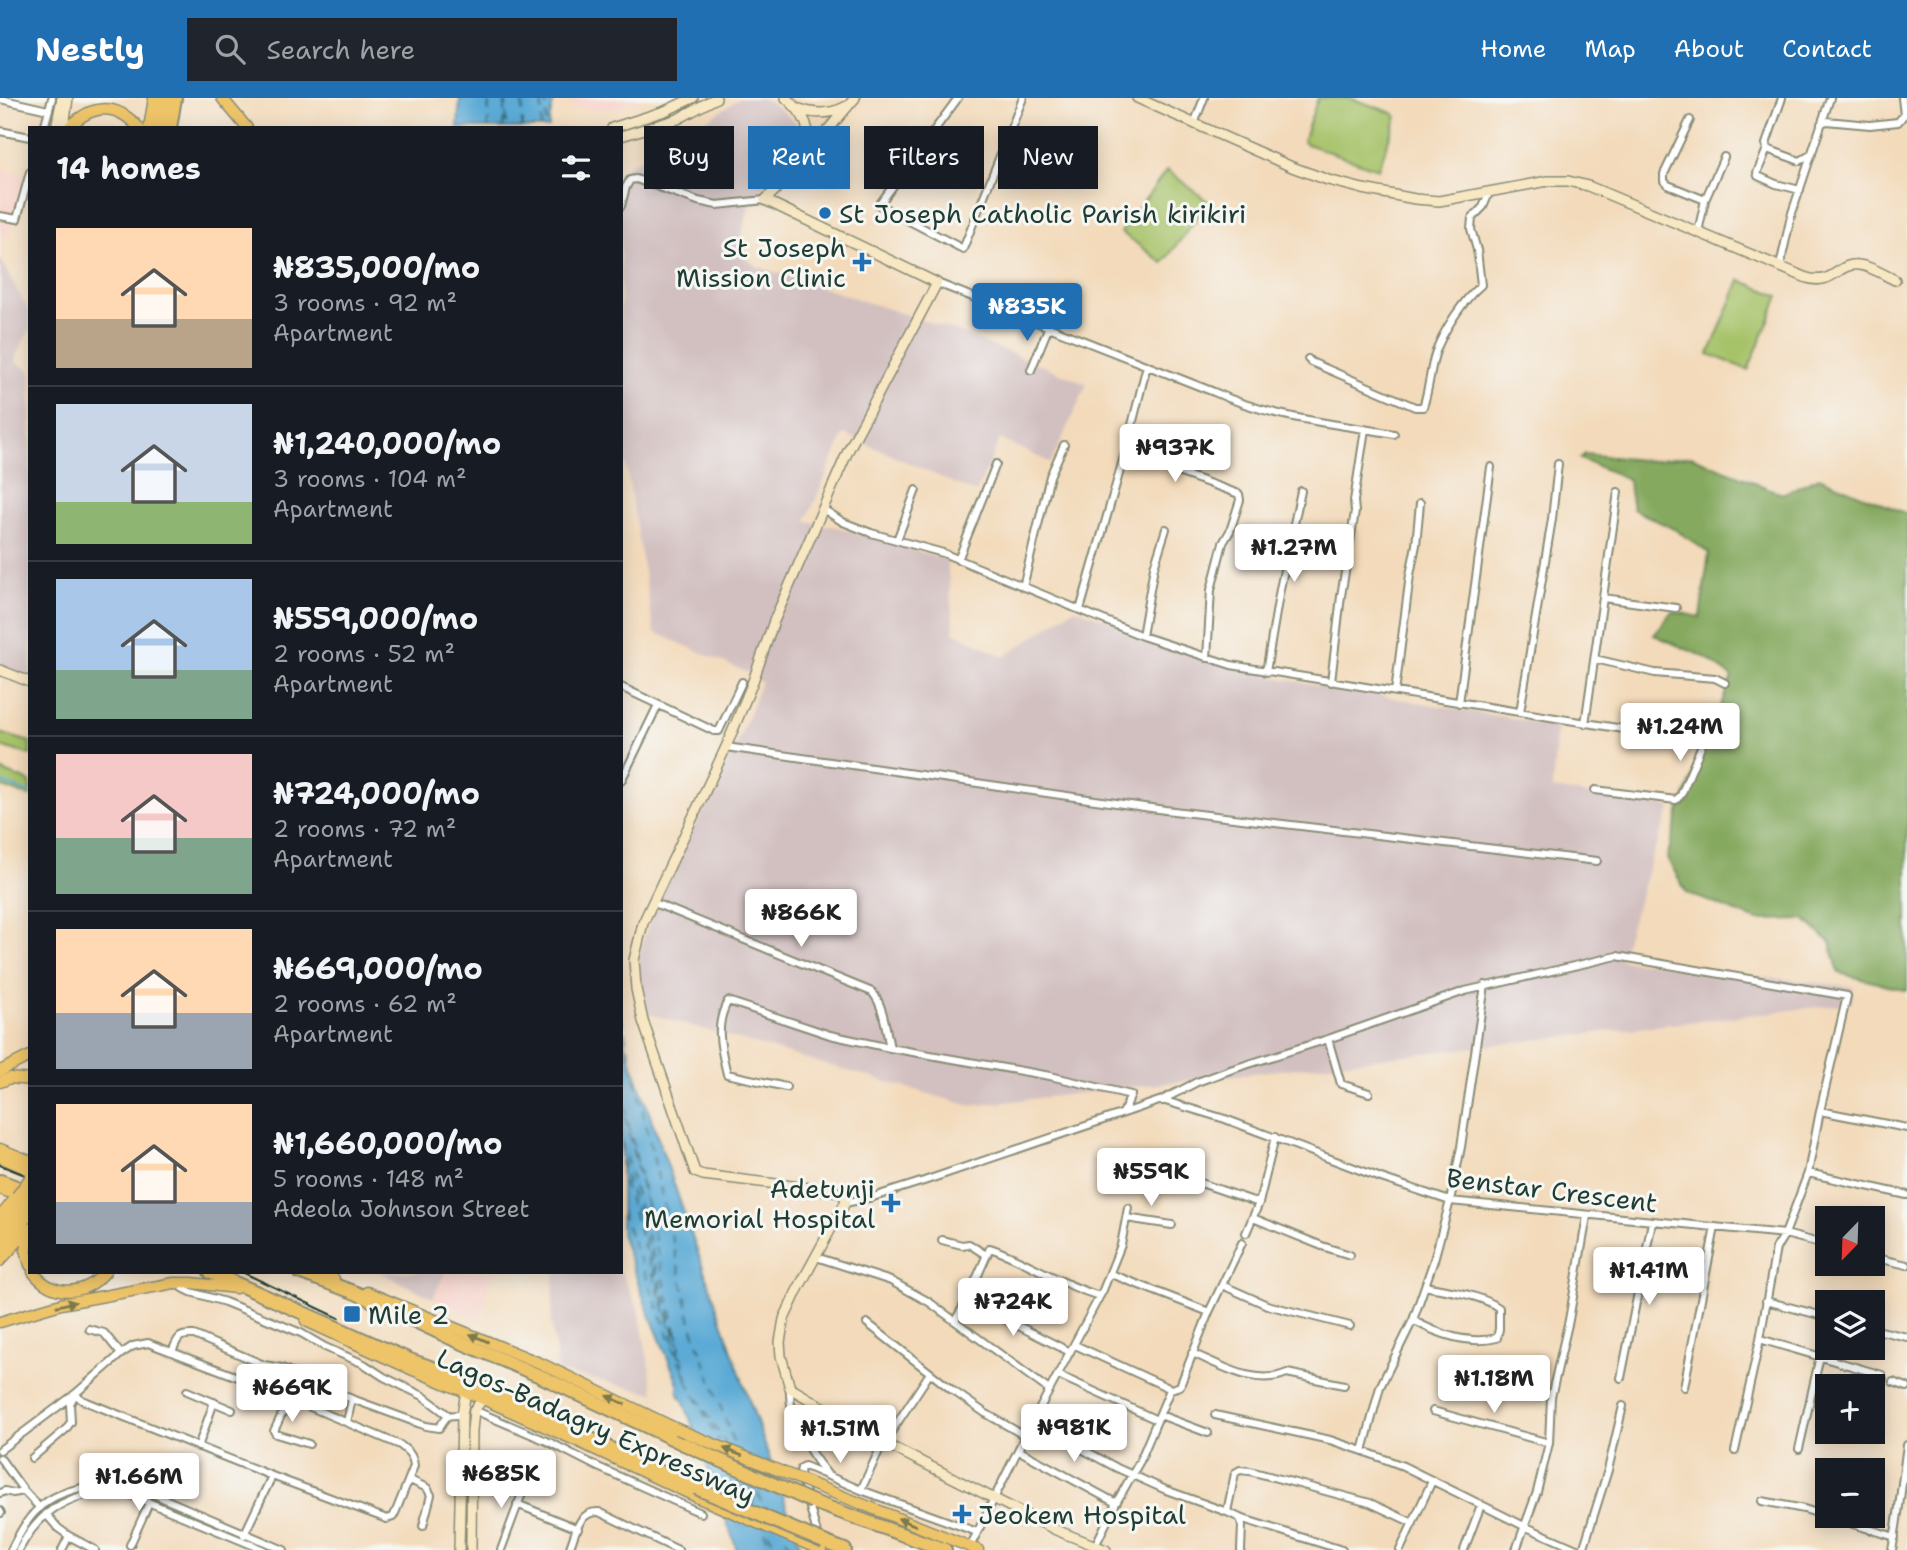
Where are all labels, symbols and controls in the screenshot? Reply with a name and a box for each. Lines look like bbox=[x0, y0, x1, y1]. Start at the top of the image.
search box bbox=[187, 18, 677, 81]
text: Nestly bbox=[35, 27, 145, 72]
icon: search bbox=[211, 30, 249, 68]
text: Search here bbox=[267, 32, 415, 67]
text: Home bbox=[1480, 33, 1546, 65]
text: Map bbox=[1584, 33, 1636, 65]
text: About bbox=[1674, 33, 1744, 65]
text: Contact bbox=[1782, 33, 1872, 65]
chip: Buy bbox=[644, 126, 734, 189]
chip: Rent bbox=[748, 126, 850, 189]
chip: Filters bbox=[864, 126, 984, 189]
chip: New bbox=[998, 126, 1098, 189]
text: 14 homes bbox=[56, 148, 201, 189]
icon: filters bbox=[557, 149, 595, 187]
place label: St Joseph Catholic Parish kirikiri bbox=[839, 196, 1247, 231]
marker: St Joseph Catholic Parish kirikiri bbox=[817, 205, 833, 221]
place label: St Joseph Mission Clinic bbox=[676, 230, 846, 295]
text: ₦835,000/mo bbox=[273, 247, 480, 288]
marker: St Joseph Mission Clinic bbox=[852, 252, 872, 272]
icon: home bbox=[112, 256, 196, 340]
pin: ₦835K bbox=[978, 284, 1076, 343]
text: 3 rooms · 92 m² bbox=[273, 288, 457, 318]
text: ₦835K bbox=[988, 291, 1066, 321]
text: Apartment bbox=[273, 318, 393, 348]
text: ₦1,240,000/mo bbox=[273, 423, 501, 464]
pin: ₦937K bbox=[1126, 424, 1224, 484]
icon: home bbox=[112, 432, 196, 516]
text: ₦937K bbox=[1136, 432, 1214, 462]
text: 3 rooms · 104 m² bbox=[273, 464, 466, 494]
text: Apartment bbox=[273, 494, 393, 524]
pin: ₦1.27M bbox=[1237, 524, 1351, 584]
text: ₦1.27M bbox=[1251, 532, 1337, 562]
text: ₦559,000/mo bbox=[273, 598, 478, 639]
icon: home bbox=[112, 607, 196, 691]
text: 2 rooms · 52 m² bbox=[273, 639, 455, 669]
text: Apartment bbox=[273, 669, 393, 699]
pin: ₦1.24M bbox=[1623, 704, 1737, 763]
text: ₦1.24M bbox=[1637, 711, 1723, 741]
text: ₦724,000/mo bbox=[273, 773, 480, 814]
icon: home bbox=[112, 782, 196, 866]
text: 2 rooms · 72 m² bbox=[273, 814, 456, 844]
text: Apartment bbox=[273, 844, 393, 874]
pin: ₦866K bbox=[752, 890, 850, 949]
text: ₦866K bbox=[761, 897, 841, 927]
text: ₦669,000/mo bbox=[273, 948, 483, 989]
icon: home bbox=[112, 957, 196, 1041]
text: 2 rooms · 62 m² bbox=[273, 989, 457, 1019]
text: Apartment bbox=[273, 1019, 393, 1049]
text: ₦1,660,000/mo bbox=[273, 1123, 503, 1164]
icon: home bbox=[112, 1132, 196, 1216]
pin: ₦559K bbox=[1102, 1148, 1200, 1208]
text: ₦559K bbox=[1113, 1156, 1189, 1186]
street label: Benstar Crescent bbox=[1445, 1160, 1659, 1220]
text: 5 rooms · 148 m² bbox=[273, 1164, 464, 1194]
place label: Adetunji Memorial Hospital bbox=[644, 1171, 875, 1236]
marker: Adetunji Memorial Hospital bbox=[881, 1193, 901, 1213]
text: Adeola Johnson Street bbox=[273, 1194, 530, 1224]
north arrow bbox=[1815, 1206, 1885, 1276]
map controls bbox=[1815, 1206, 1885, 1528]
pin: ₦1.41M bbox=[1592, 1248, 1706, 1307]
text: ₦1.41M bbox=[1609, 1255, 1689, 1285]
pin: ₦724K bbox=[964, 1278, 1062, 1338]
text: ₦724K bbox=[974, 1286, 1052, 1316]
button: layers bbox=[1815, 1290, 1885, 1360]
place label: Mile 2 bbox=[368, 1297, 450, 1332]
one-way arrow bbox=[55, 1298, 77, 1309]
marker: Mile 2 bbox=[342, 1304, 362, 1324]
one-way arrow bbox=[469, 1332, 489, 1344]
street label: Lagos-Badagry Expressway bbox=[431, 1340, 761, 1512]
pin: ₦1.18M bbox=[1437, 1356, 1551, 1415]
text: ₦1.18M bbox=[1454, 1363, 1534, 1393]
pin: ₦669K bbox=[243, 1364, 341, 1424]
text: ₦669K bbox=[252, 1372, 332, 1402]
button: + bbox=[1815, 1374, 1885, 1444]
one-way arrow bbox=[606, 1394, 626, 1405]
pin: ₦981K bbox=[1025, 1404, 1123, 1464]
pin: ₦1.51M bbox=[783, 1406, 897, 1465]
text: ₦981K bbox=[1037, 1412, 1111, 1442]
text: ₦1.51M bbox=[800, 1413, 880, 1443]
one-way arrow bbox=[723, 1446, 743, 1458]
pin: ₦685K bbox=[452, 1450, 550, 1510]
pin: ₦1.66M bbox=[82, 1454, 196, 1513]
text: ₦685K bbox=[462, 1458, 540, 1488]
button: − bbox=[1815, 1458, 1885, 1528]
text: ₦1.66M bbox=[95, 1461, 183, 1491]
place label: Jeokem Hospital bbox=[978, 1497, 1186, 1532]
marker: Jeokem Hospital bbox=[952, 1504, 972, 1524]
one-way arrow bbox=[896, 1516, 917, 1527]

